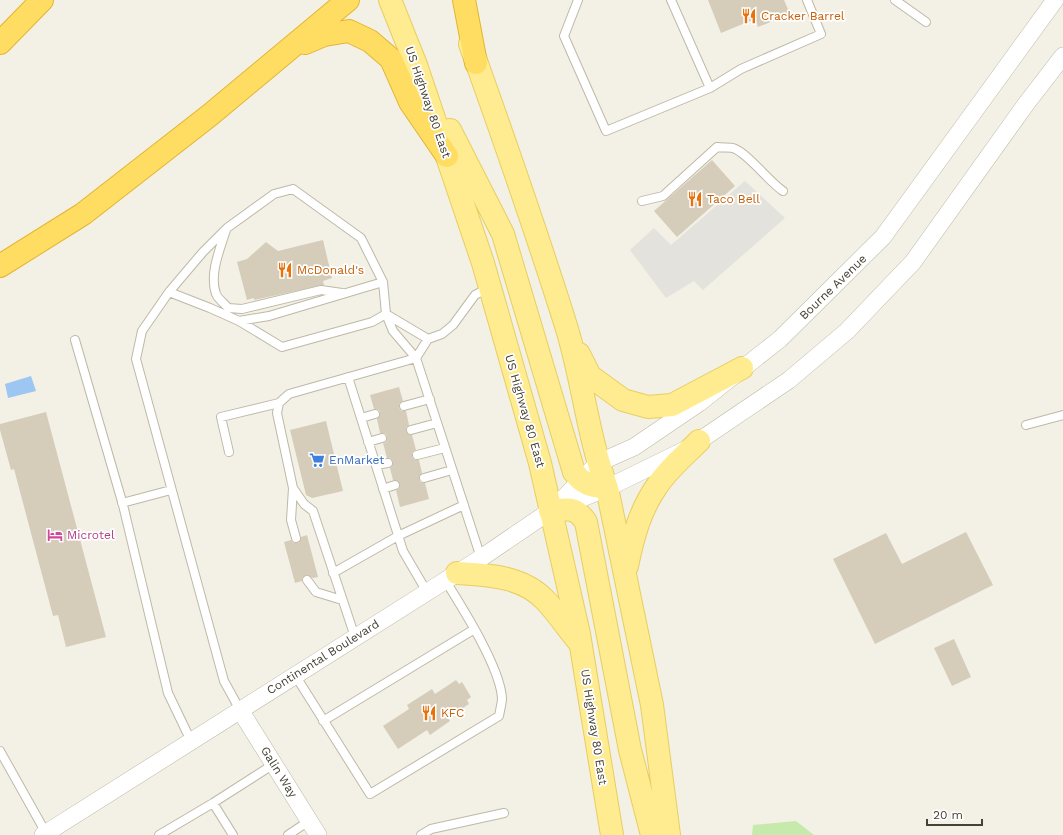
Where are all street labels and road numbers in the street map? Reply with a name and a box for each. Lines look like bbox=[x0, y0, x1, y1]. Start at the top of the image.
street label: US Highway 80 East bbox=[402, 44, 454, 160]
street label: Bourne Avenue bbox=[797, 251, 869, 323]
street label: US Highway 80 East bbox=[502, 353, 548, 469]
street label: Continental Boulevard bbox=[264, 617, 382, 697]
street label: US Highway 80 East bbox=[578, 668, 610, 786]
street label: Galin Way bbox=[258, 744, 301, 801]

